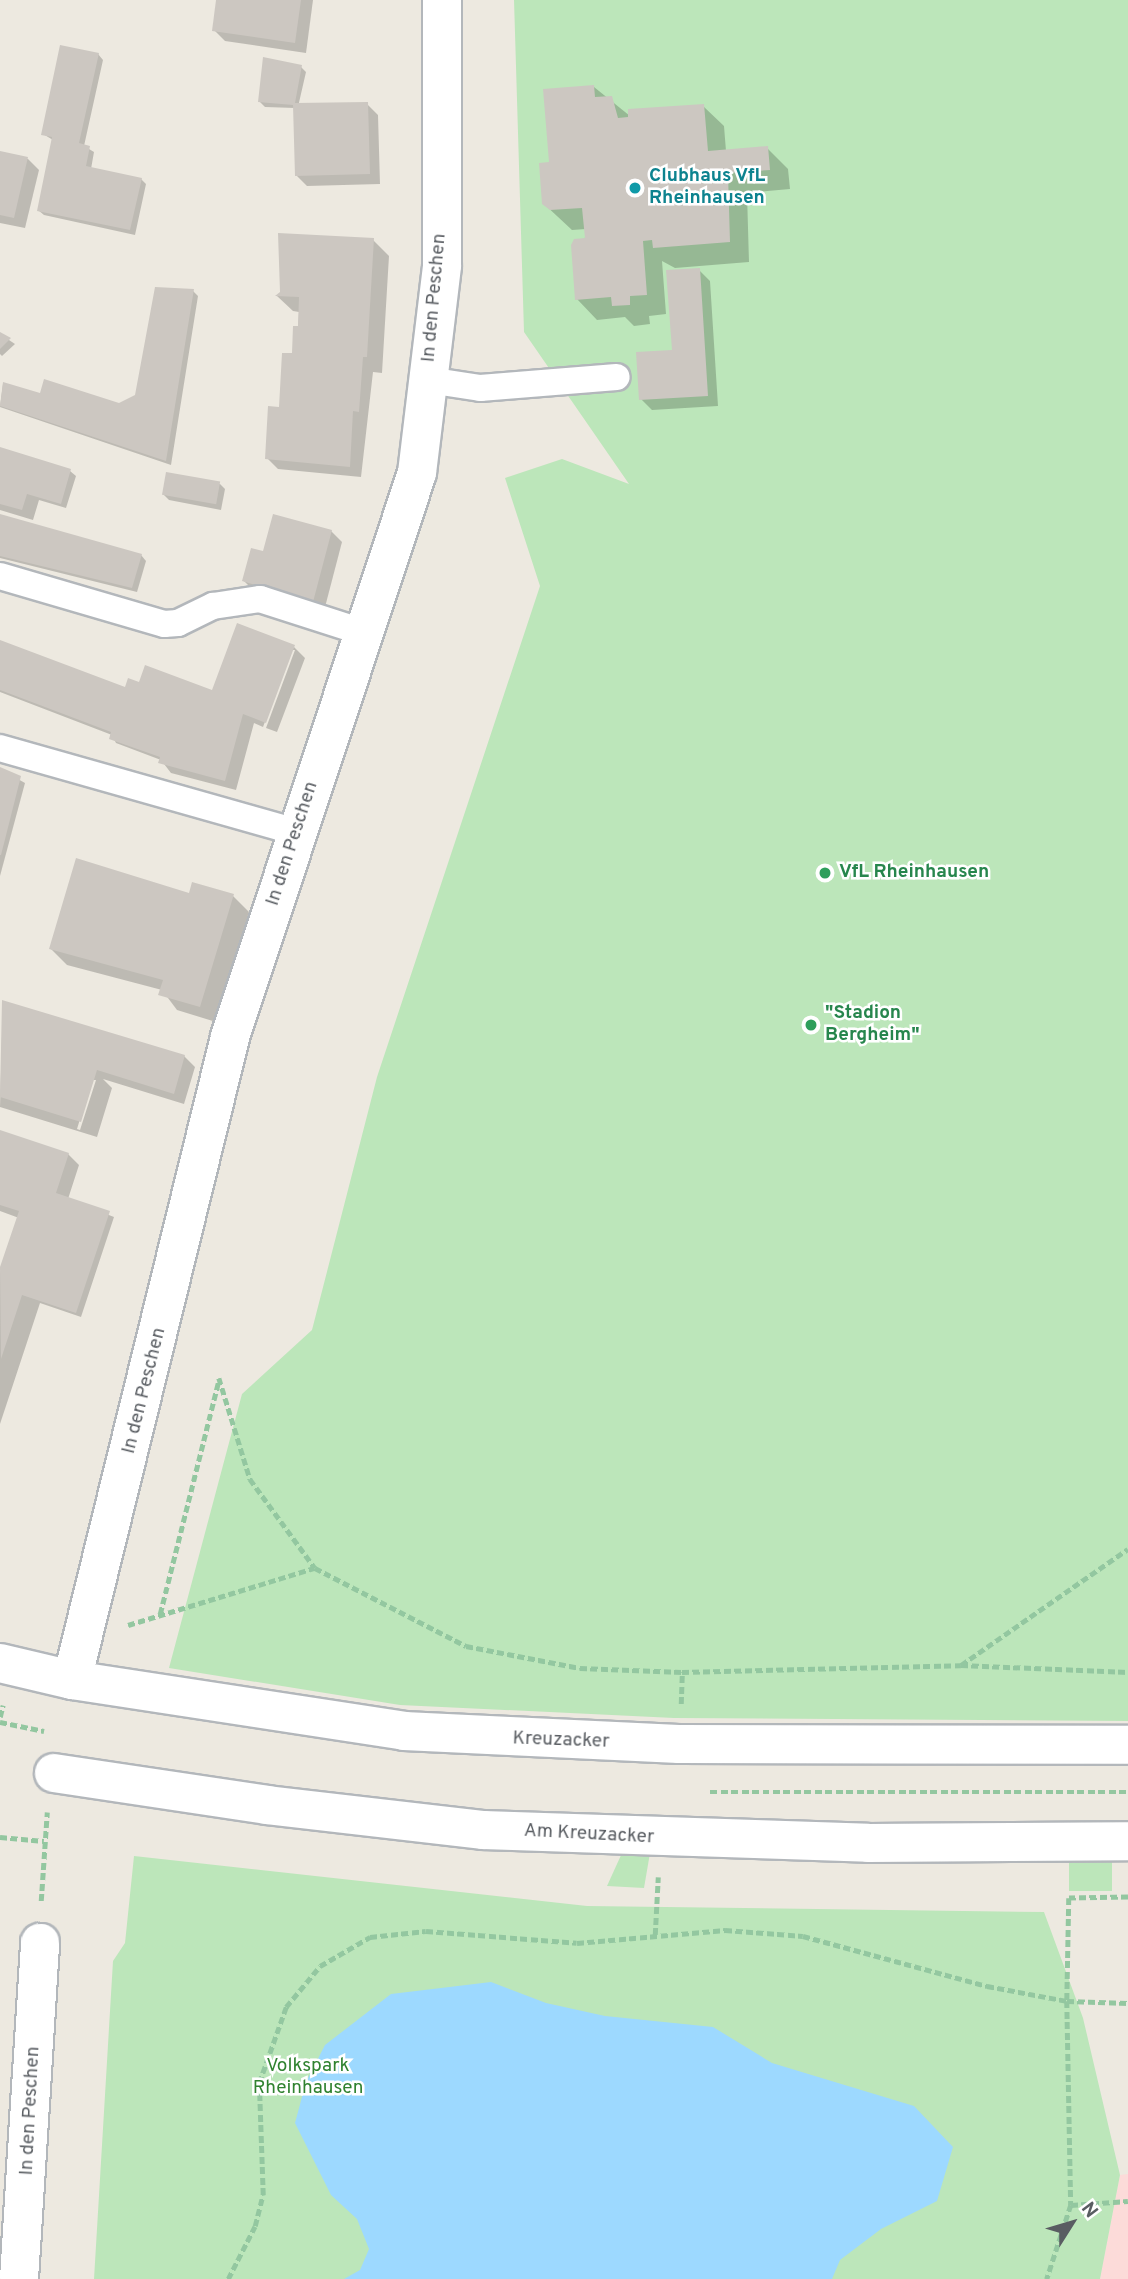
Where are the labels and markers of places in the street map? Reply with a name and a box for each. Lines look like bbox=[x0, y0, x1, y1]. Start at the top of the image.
place label: Clubhaus VfL Rheinhausen bbox=[649, 166, 766, 210]
marker: Clubhaus VfL Rheinhausen bbox=[627, 180, 643, 196]
place label: VfL Rheinhausen bbox=[839, 862, 990, 884]
marker: VfL Rheinhausen bbox=[817, 865, 833, 881]
place label: "Stadion Bergheim" bbox=[825, 1003, 920, 1047]
marker: "Stadion Bergheim" bbox=[803, 1017, 819, 1033]

